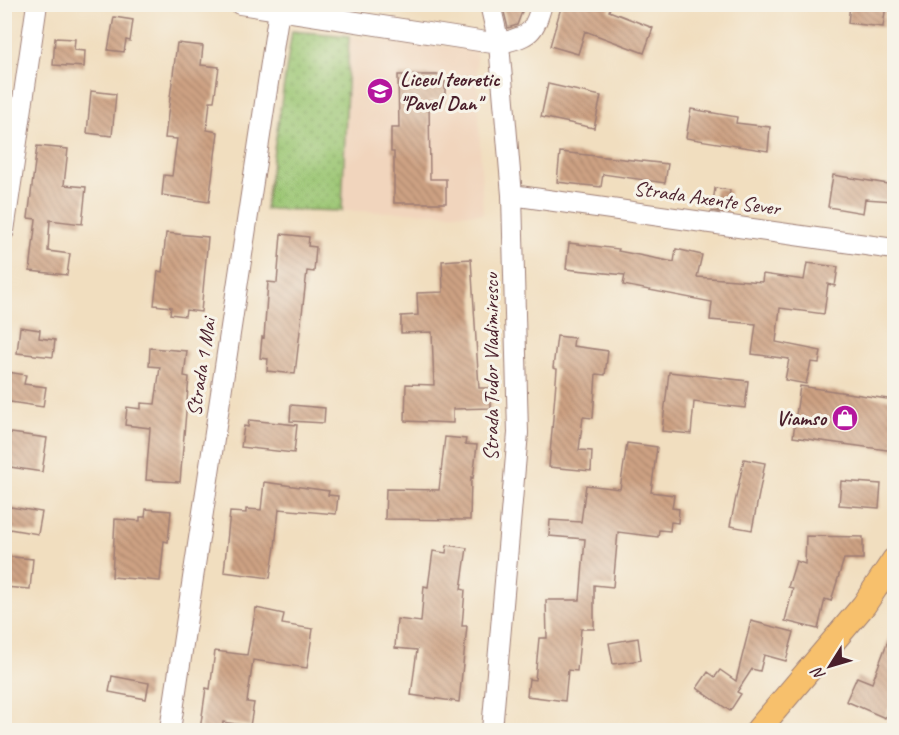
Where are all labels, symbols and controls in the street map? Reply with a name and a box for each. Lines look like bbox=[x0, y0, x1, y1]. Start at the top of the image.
place label: Liceul teoretic "Pavel Dan" bbox=[400, 66, 501, 116]
school or university icon: Liceul teoretic "Pavel Dan" bbox=[365, 76, 395, 106]
street label: Strada Axente Sever bbox=[632, 175, 783, 221]
street label: Strada Tudor Vladimirescu bbox=[478, 272, 504, 461]
street label: Strada 1 Mai bbox=[180, 313, 222, 418]
shop icon: Viamso bbox=[830, 403, 860, 433]
place label: Viamso bbox=[776, 405, 827, 431]
north arrow bbox=[800, 636, 860, 696]
text: N bbox=[806, 662, 830, 684]

